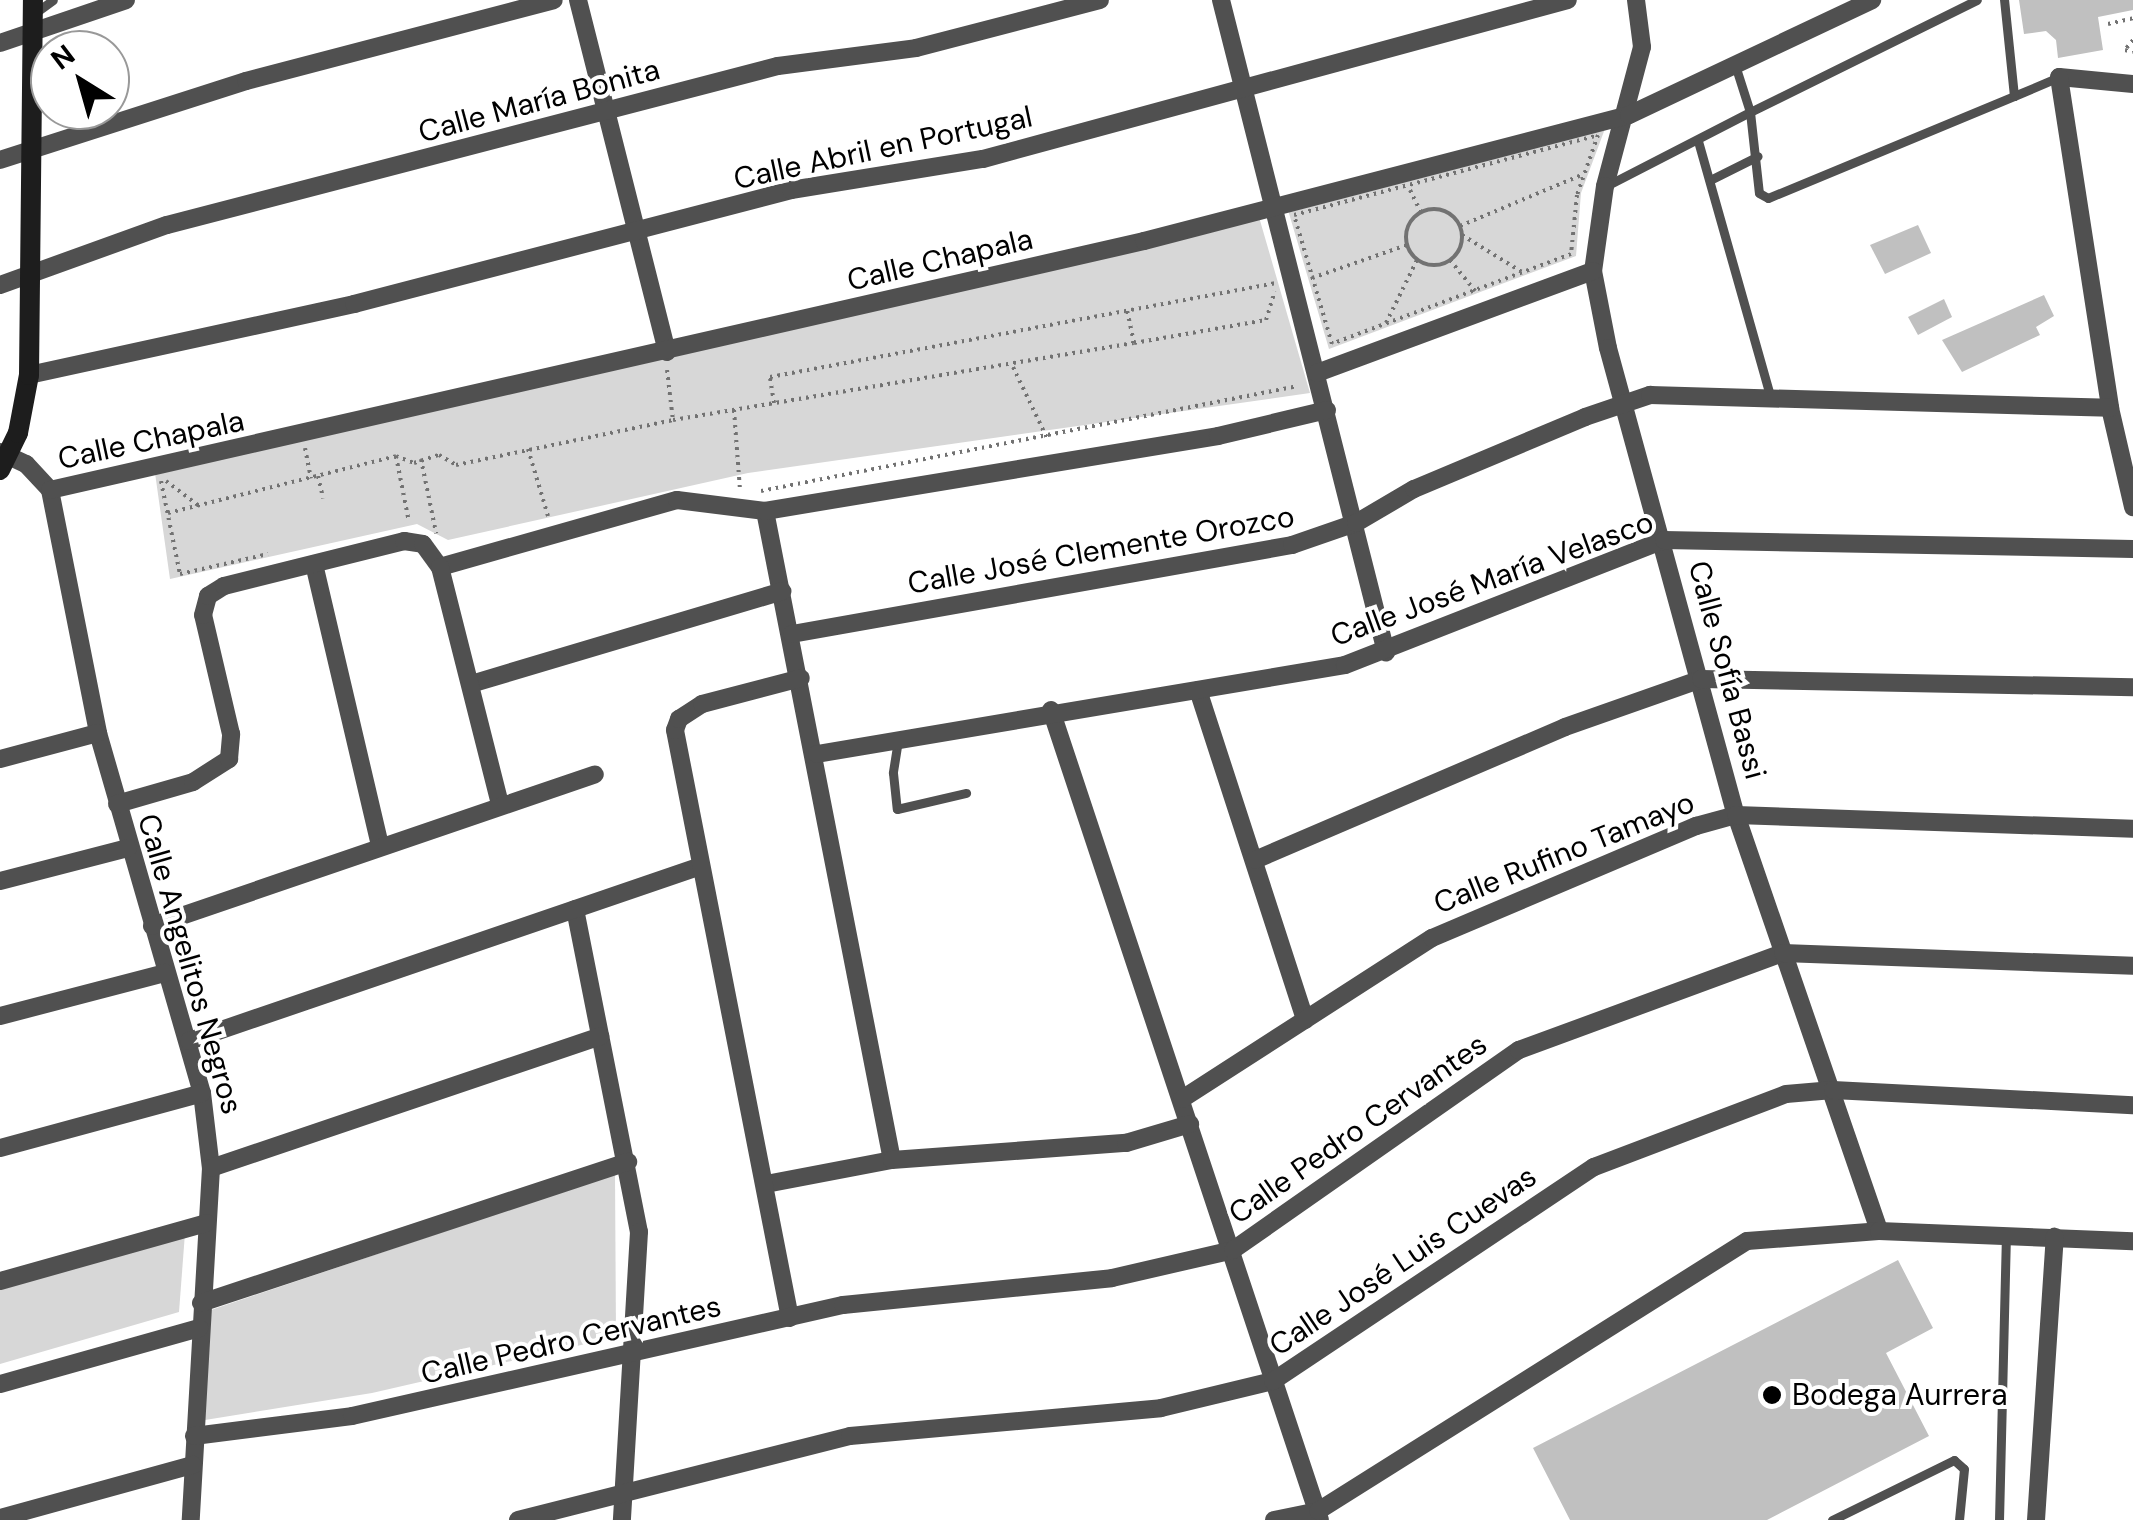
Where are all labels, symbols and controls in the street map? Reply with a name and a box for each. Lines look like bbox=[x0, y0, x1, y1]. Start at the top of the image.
north arrow bbox=[30, 30, 130, 130]
text: N bbox=[44, 36, 82, 78]
street label: Calle María Bonita bbox=[414, 51, 664, 151]
street label: Calle Abril en Portugal bbox=[730, 99, 1036, 197]
street label: Calle Chapala bbox=[844, 221, 1036, 299]
street label: Calle Chapala bbox=[55, 403, 247, 477]
street label: Calle José Clemente Orozco bbox=[905, 498, 1297, 602]
street label: Calle José María Velasco bbox=[1326, 504, 1658, 654]
street label: Calle Sofía Bassi bbox=[1681, 557, 1773, 783]
street label: Calle Rufino Tamayo bbox=[1429, 784, 1699, 922]
street label: Calle Angelitos Negros bbox=[130, 810, 250, 1118]
street label: Calle Pedro Cervantes bbox=[1222, 1026, 1494, 1232]
street label: Calle José Luis Cuevas bbox=[1263, 1158, 1543, 1364]
street label: Calle Pedro Cervantes bbox=[418, 1288, 724, 1392]
place label: Bodega Aurrera bbox=[1792, 1377, 2008, 1413]
marker: Bodega Aurrera bbox=[1761, 1384, 1783, 1406]

